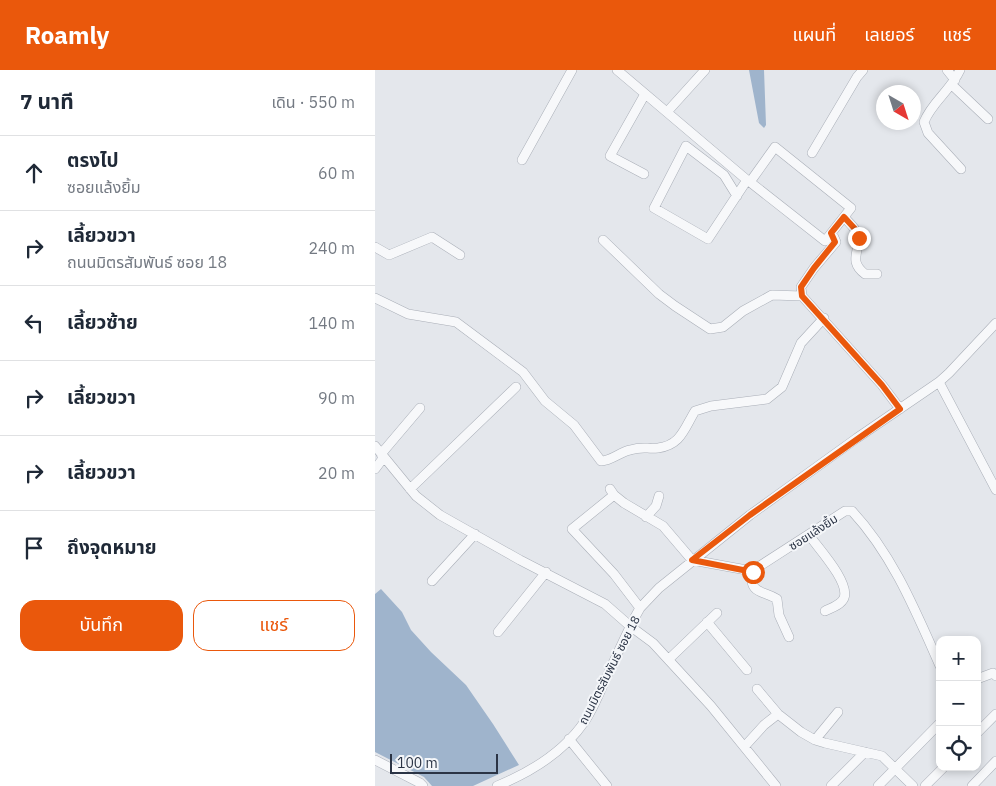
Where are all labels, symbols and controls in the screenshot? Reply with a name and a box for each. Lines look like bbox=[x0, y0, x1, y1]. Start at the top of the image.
text: Roamly bbox=[25, 19, 109, 51]
text: แผนที่ bbox=[792, 23, 836, 46]
text: เลเยอร์ bbox=[864, 23, 914, 46]
text: แชร์ bbox=[942, 23, 971, 46]
north arrow bbox=[876, 85, 921, 130]
text: 7 นาที bbox=[20, 87, 74, 115]
text: เดิน · 550 m bbox=[271, 92, 355, 112]
text: ตรงไป bbox=[67, 148, 119, 172]
icon: ahead bbox=[20, 159, 48, 187]
text: 60 m bbox=[318, 163, 355, 183]
text: ซอยแล้งยิ้ม bbox=[67, 177, 141, 197]
text: เลี้ยวขวา bbox=[67, 223, 136, 247]
route end bbox=[848, 227, 871, 250]
icon: right bbox=[20, 234, 48, 262]
text: 240 m bbox=[308, 238, 355, 258]
text: ถนนมิตรสัมพันธ์ ซอย 18 bbox=[67, 252, 227, 272]
icon: left bbox=[20, 309, 48, 337]
text: เลี้ยวซ้าย bbox=[67, 310, 138, 334]
text: 140 m bbox=[308, 313, 355, 333]
icon: right bbox=[20, 384, 48, 412]
text: เลี้ยวขวา bbox=[67, 385, 136, 409]
text: 90 m bbox=[318, 388, 355, 408]
icon: right bbox=[20, 459, 48, 487]
text: เลี้ยวขวา bbox=[67, 460, 136, 484]
text: 20 m bbox=[318, 463, 355, 483]
street label: ซอยแล้งยิ้ม bbox=[786, 510, 840, 553]
icon: arrive bbox=[20, 534, 48, 562]
text: ถึงจุดหมาย bbox=[67, 535, 157, 559]
route start bbox=[742, 561, 765, 584]
button: บันทึก bbox=[20, 600, 183, 651]
button: แชร์ bbox=[193, 600, 355, 651]
street label: ถนนมิตรสัมพันธ์ ซอย 18 bbox=[575, 613, 643, 727]
map controls bbox=[936, 636, 981, 771]
button: + bbox=[936, 636, 981, 681]
button: − bbox=[936, 681, 981, 726]
button: locate bbox=[936, 726, 981, 771]
scale bar bbox=[390, 751, 497, 774]
text: 100 m bbox=[397, 754, 438, 772]

